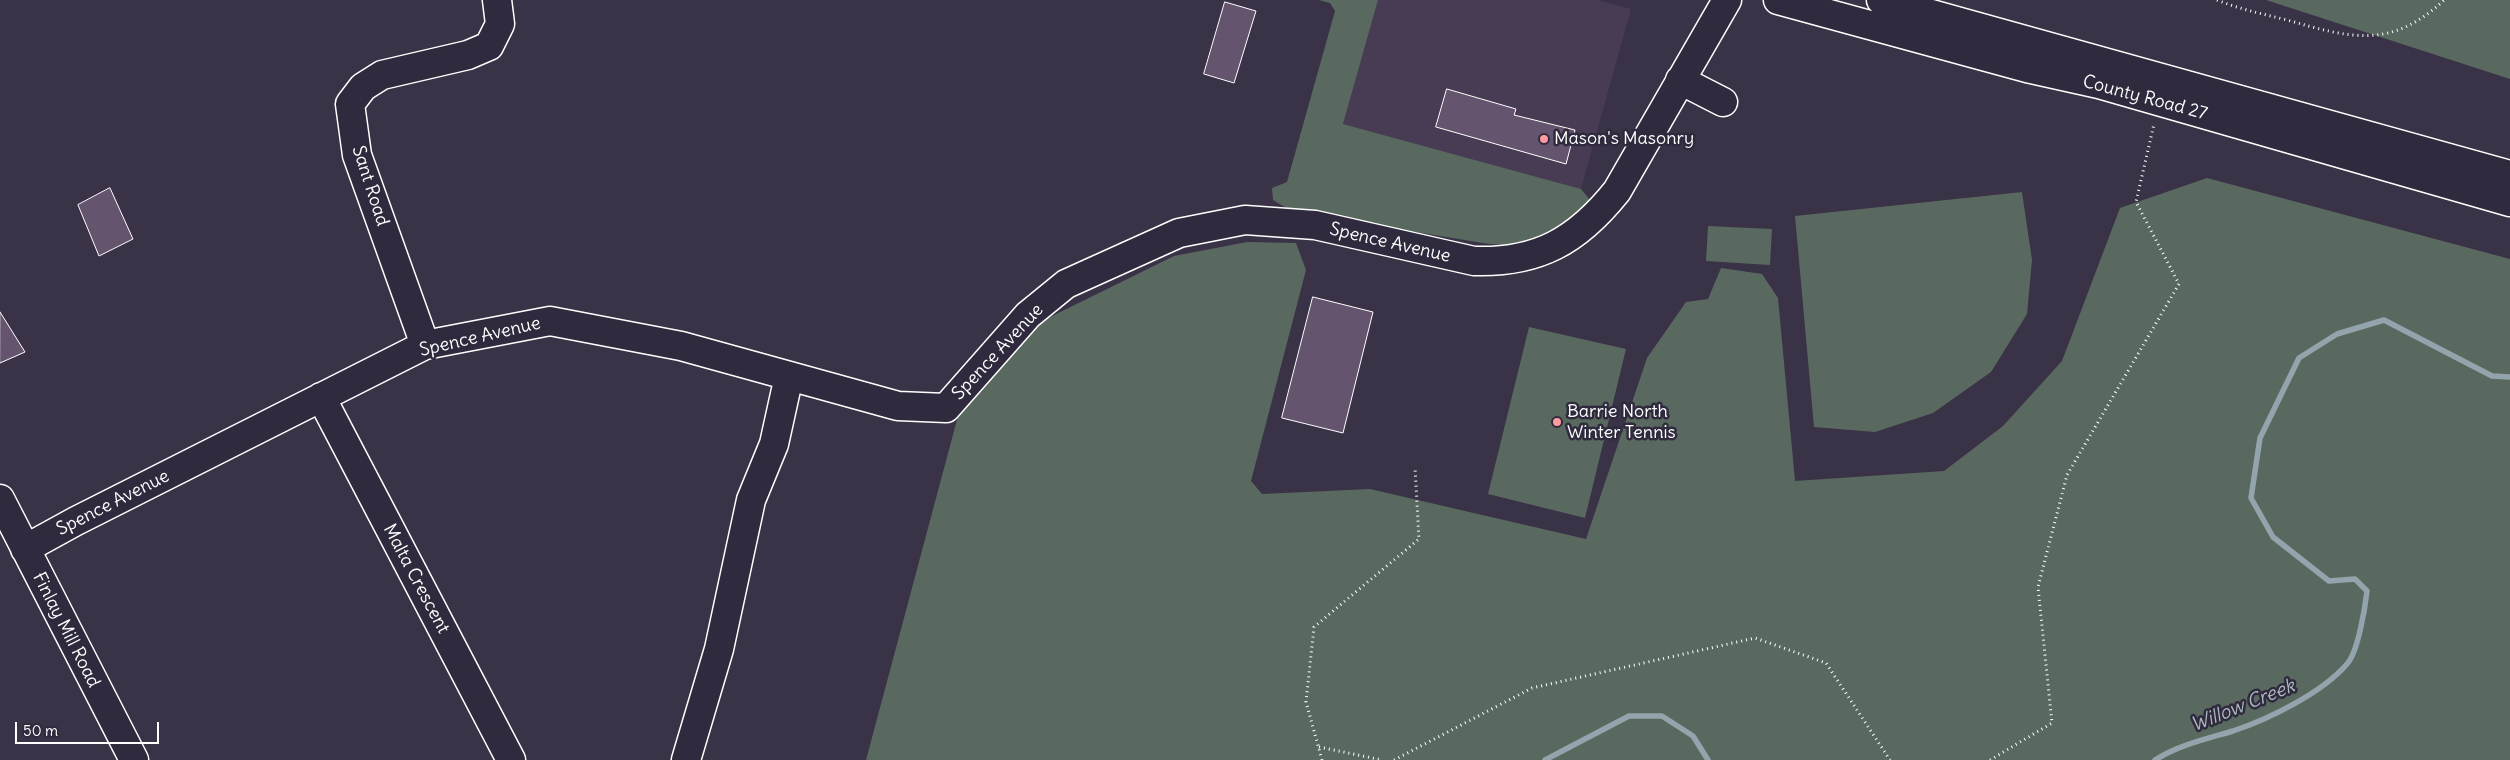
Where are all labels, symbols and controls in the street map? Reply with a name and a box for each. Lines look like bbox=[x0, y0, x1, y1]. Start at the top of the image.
street label: County Road 27 bbox=[2080, 71, 2210, 125]
place label: Mason's Masonry bbox=[1554, 128, 1694, 150]
marker: Mason's Masonry bbox=[1538, 133, 1550, 145]
street label: Sant Road bbox=[347, 143, 393, 229]
street label: Spence Avenue bbox=[1327, 219, 1453, 267]
street label: Spence Avenue bbox=[948, 299, 1048, 405]
street label: Spence Avenue bbox=[417, 313, 543, 361]
place label: Barrie North Winter Tennis bbox=[1567, 401, 1676, 444]
marker: Barrie North Winter Tennis bbox=[1551, 416, 1563, 428]
street label: Spence Avenue bbox=[53, 465, 173, 541]
street label: Malta Crescent bbox=[378, 521, 454, 637]
street label: Finlay Mill Road bbox=[28, 569, 104, 691]
water label: Willow Creek bbox=[2188, 675, 2298, 737]
scale bar bbox=[18, 712, 161, 744]
text: 50 m bbox=[23, 721, 58, 740]

